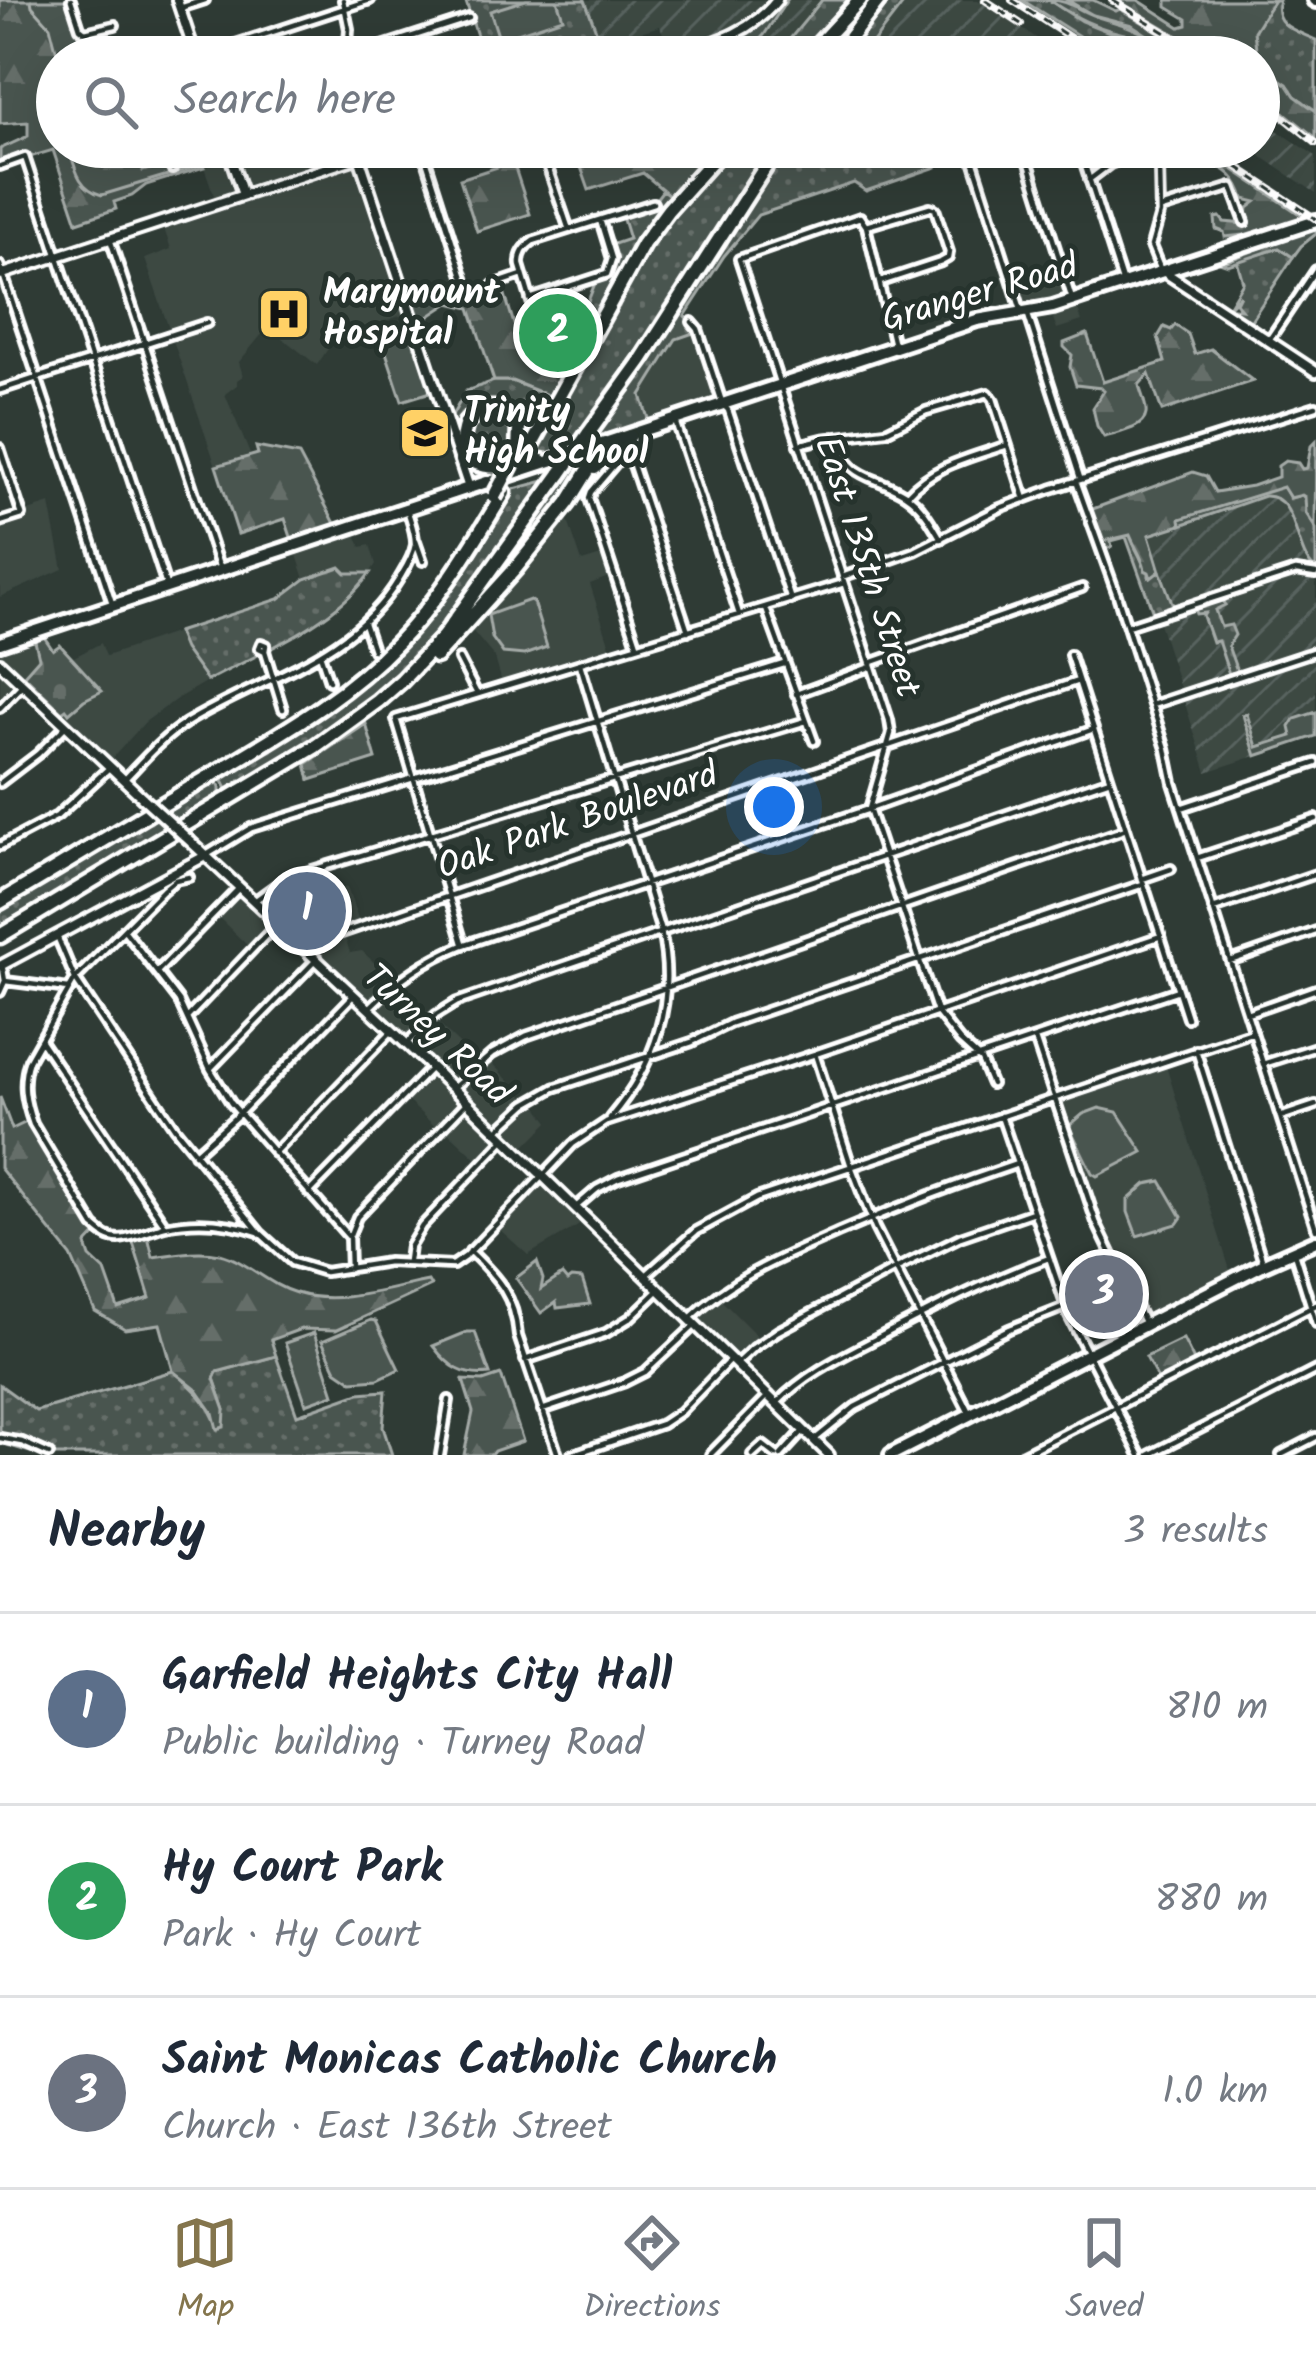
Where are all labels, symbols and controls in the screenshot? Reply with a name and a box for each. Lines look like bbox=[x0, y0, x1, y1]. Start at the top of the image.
search box bbox=[36, 36, 1280, 168]
text: Search here bbox=[174, 66, 396, 138]
icon: search bbox=[78, 69, 144, 135]
street label: Granger Road bbox=[875, 239, 1086, 349]
place label: Marymount Hospital bbox=[323, 265, 501, 363]
hospital icon: Marymount Hospital bbox=[256, 286, 312, 342]
pin: 2 bbox=[519, 288, 597, 378]
place label: Trinity High School bbox=[464, 384, 649, 482]
school or university icon: Trinity High School bbox=[397, 405, 453, 461]
street label: East 135th Street bbox=[797, 429, 935, 706]
street label: Oak Park Boulevard bbox=[430, 747, 727, 897]
your location bbox=[744, 777, 804, 837]
pin: 1 bbox=[268, 866, 346, 956]
street label: Turney Road bbox=[348, 951, 525, 1121]
pin: 3 bbox=[1065, 1249, 1143, 1339]
text: Nearby bbox=[48, 1493, 205, 1574]
text: 3 results bbox=[1123, 1502, 1268, 1564]
text: Garfield Heights City Hall bbox=[162, 1642, 672, 1714]
text: 1 bbox=[81, 1678, 93, 1740]
text: 810 m bbox=[1166, 1678, 1268, 1740]
text: Public building · Turney Road bbox=[162, 1714, 644, 1776]
text: Hy Court Park bbox=[162, 1834, 442, 1906]
text: 2 bbox=[76, 1870, 98, 1932]
text: 880 m bbox=[1155, 1870, 1268, 1932]
text: Park · Hy Court bbox=[162, 1906, 421, 1968]
text: Saint Monicas Catholic Church bbox=[162, 2026, 777, 2098]
text: 3 bbox=[76, 2062, 98, 2124]
text: 1.0 km bbox=[1162, 2062, 1268, 2124]
text: Church · East 136th Street bbox=[162, 2098, 612, 2160]
tab: Map bbox=[172, 2210, 238, 2335]
tab: Directions bbox=[583, 2210, 720, 2335]
tab: Saved bbox=[1065, 2210, 1144, 2335]

